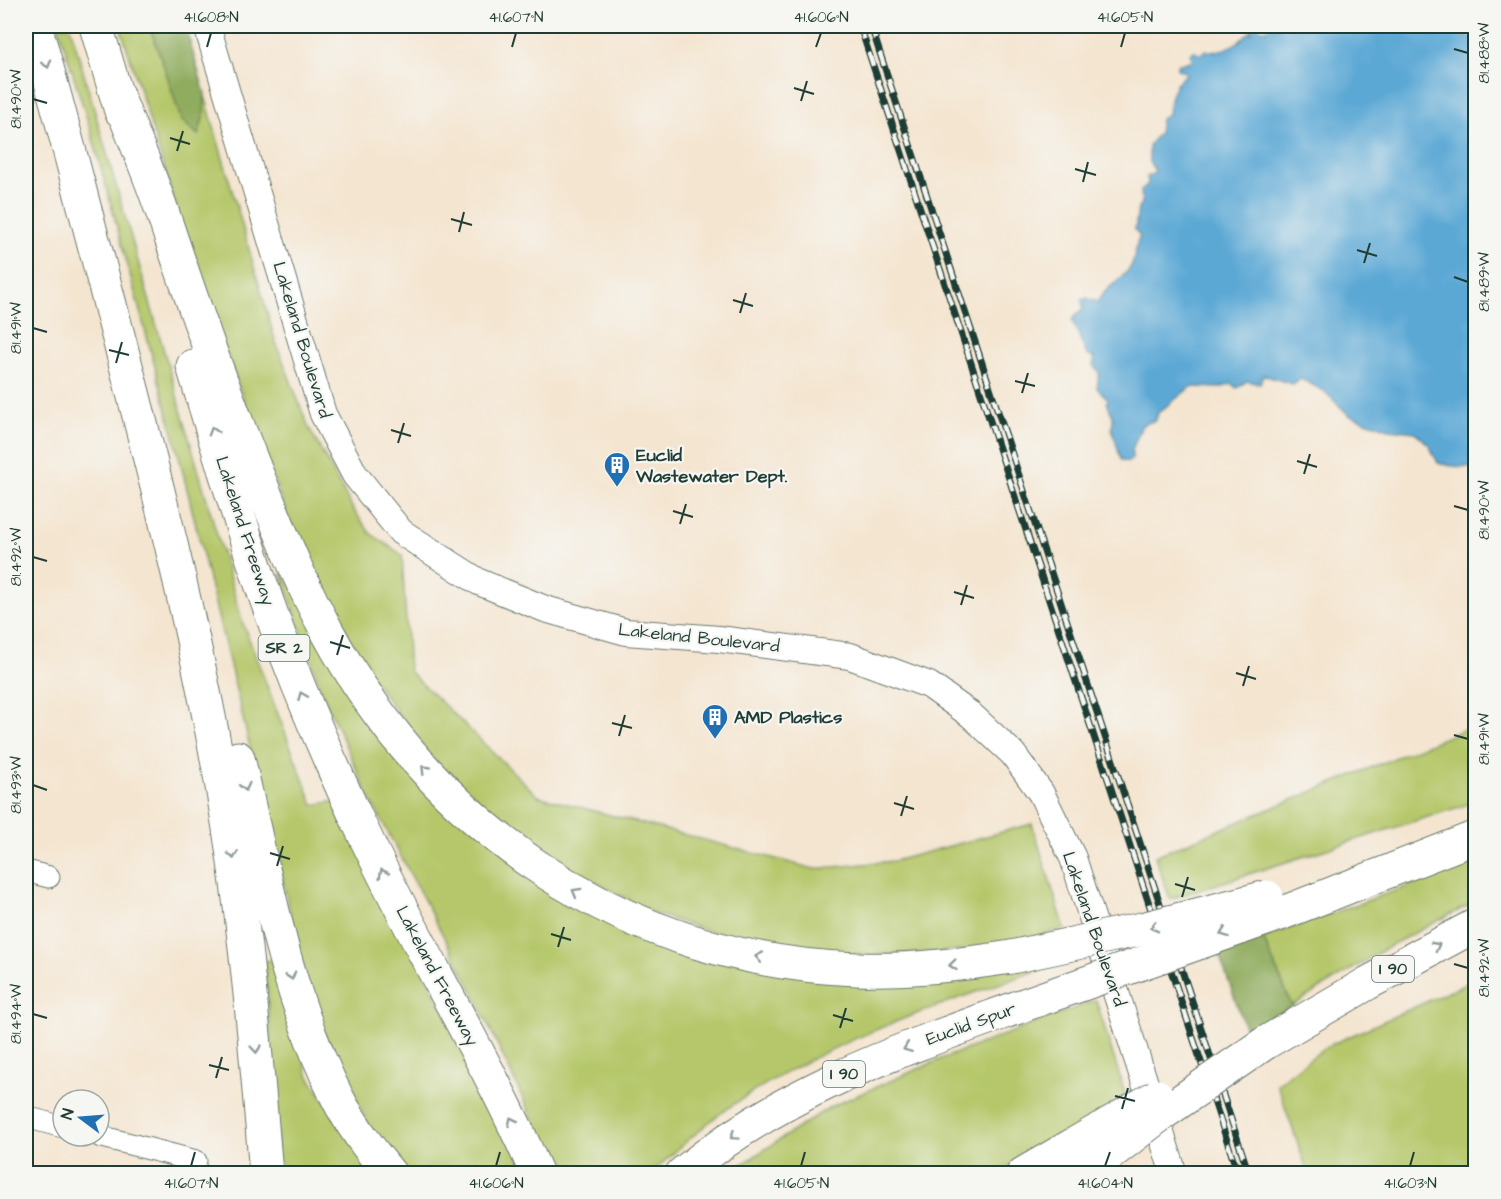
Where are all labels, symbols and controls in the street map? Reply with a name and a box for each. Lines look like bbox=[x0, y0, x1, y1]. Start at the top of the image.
text: 41.608°N bbox=[183, 7, 239, 28]
text: 41.607°N bbox=[488, 7, 544, 28]
text: 41.606°N bbox=[793, 7, 849, 28]
text: 41.605°N bbox=[1097, 7, 1153, 28]
text: 81.488°W bbox=[1474, 23, 1495, 83]
one-way arrow bbox=[40, 58, 52, 69]
text: 81.490°W bbox=[6, 69, 27, 129]
text: 81.489°W bbox=[1474, 252, 1495, 312]
street label: Lakeland Boulevard bbox=[266, 259, 338, 421]
text: 81.491°W bbox=[6, 302, 27, 354]
one-way arrow bbox=[208, 426, 220, 437]
place label: Euclid Wastewater Dept. bbox=[635, 443, 788, 489]
building icon: Euclid Wastewater Dept. bbox=[602, 450, 632, 488]
street label: Lakeland Freeway bbox=[208, 453, 281, 609]
text: 81.490°W bbox=[1474, 480, 1495, 540]
text: 81.492°W bbox=[6, 528, 27, 586]
street label: Lakeland Boulevard bbox=[617, 617, 781, 659]
road number: SR 2 bbox=[258, 635, 310, 661]
one-way arrow bbox=[297, 691, 309, 702]
building icon: AMD Plastics bbox=[700, 702, 730, 740]
place label: AMD Plastics bbox=[734, 705, 842, 730]
text: 81.491°W bbox=[1474, 713, 1495, 765]
text: 81.493°W bbox=[6, 756, 27, 814]
one-way arrow bbox=[421, 766, 432, 776]
one-way arrow bbox=[237, 782, 250, 792]
street label: Lakeland Boulevard bbox=[1056, 848, 1132, 1010]
one-way arrow bbox=[226, 850, 238, 860]
one-way arrow bbox=[379, 869, 390, 880]
one-way arrow bbox=[572, 887, 582, 899]
street label: Lakeland Freeway bbox=[389, 902, 485, 1051]
one-way arrow bbox=[1149, 919, 1159, 932]
one-way arrow bbox=[1220, 926, 1230, 939]
text: 81.492°W bbox=[1474, 939, 1495, 997]
one-way arrow bbox=[1429, 942, 1440, 953]
one-way arrow bbox=[754, 951, 764, 964]
road number: I 90 bbox=[1372, 956, 1414, 982]
one-way arrow bbox=[948, 958, 957, 971]
one-way arrow bbox=[284, 970, 296, 981]
text: 81.494°W bbox=[6, 984, 27, 1044]
street label: Euclid Spur bbox=[923, 996, 1019, 1052]
one-way arrow bbox=[903, 1041, 914, 1053]
one-way arrow bbox=[249, 1044, 262, 1053]
road number: I 90 bbox=[823, 1061, 865, 1087]
north arrow bbox=[51, 1088, 111, 1148]
text: N bbox=[56, 1106, 79, 1122]
one-way arrow bbox=[508, 1116, 519, 1127]
one-way arrow bbox=[730, 1129, 741, 1140]
text: 41.607°N bbox=[163, 1173, 219, 1194]
text: 41.606°N bbox=[468, 1173, 524, 1194]
text: 41.605°N bbox=[773, 1173, 829, 1194]
text: 41.604°N bbox=[1077, 1173, 1133, 1194]
text: 41.603°N bbox=[1383, 1173, 1437, 1194]

